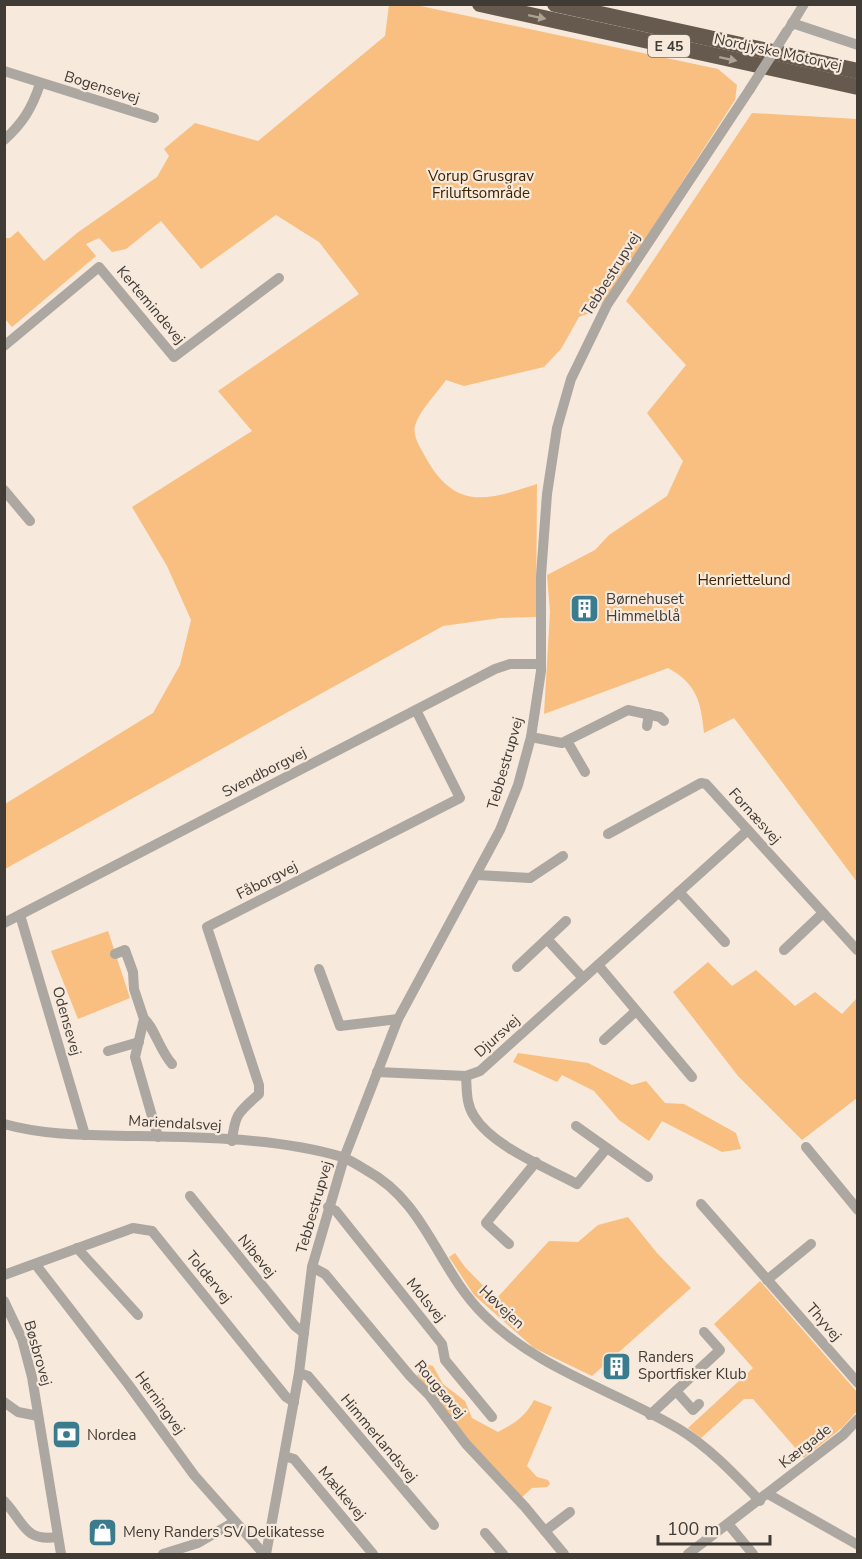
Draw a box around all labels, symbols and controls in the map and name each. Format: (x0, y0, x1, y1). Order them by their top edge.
one-way arrow (528, 13, 547, 23)
street label: Nordjyske Motorvej (712, 29, 844, 75)
road number: E 45 (648, 35, 690, 57)
one-way arrow (719, 55, 738, 64)
street label: Bogensevej (62, 66, 142, 108)
park label: Vorup Grusgrav Friluftsområde (427, 166, 534, 203)
street label: Tebbestrupvej (577, 228, 645, 320)
street label: Kertemindevej (112, 262, 190, 348)
park label: Henriettelund (697, 570, 791, 590)
place label: Børnehuset Himmelblå (606, 589, 684, 626)
building icon: Børnehuset Himmelblå (569, 592, 601, 624)
street label: Tebbestrupvej (482, 714, 528, 812)
street label: Svendborgvej (218, 742, 310, 802)
street label: Fornæsvej (724, 784, 786, 848)
street label: Fåborgvej (233, 856, 301, 904)
street label: Odensevej (48, 984, 86, 1058)
street label: Djursvej (470, 1010, 524, 1062)
street label: Mariendalsvej (128, 1111, 222, 1135)
street label: Tebbestrupvej (291, 1158, 337, 1256)
street label: Nibevej (233, 1230, 281, 1282)
street label: Toldervej (182, 1247, 236, 1307)
street label: Molsvej (402, 1274, 450, 1326)
street label: Høvejen (475, 1281, 529, 1333)
street label: Thyvej (802, 1299, 846, 1345)
street label: Bøsbrovej (19, 1318, 57, 1388)
place label: Randers Sportfisker Klub (638, 1347, 747, 1384)
building icon: Randers Sportfisker Klub (601, 1350, 633, 1382)
street label: Rougsøvej (410, 1356, 470, 1422)
street label: Herningvej (130, 1368, 190, 1438)
street label: Himmerlandsvej (336, 1390, 422, 1486)
bank icon: Nordea (50, 1419, 82, 1451)
street label: Kærgade (775, 1419, 835, 1473)
place label: Nordea (87, 1425, 136, 1445)
street label: Mælkevej (314, 1462, 370, 1524)
scale bar (658, 1508, 770, 1546)
shop icon: Meny Randers SV Delikatesse (86, 1516, 118, 1548)
text: 100 m (667, 1517, 719, 1541)
place label: Meny Randers SV Delikatesse (123, 1522, 325, 1542)

